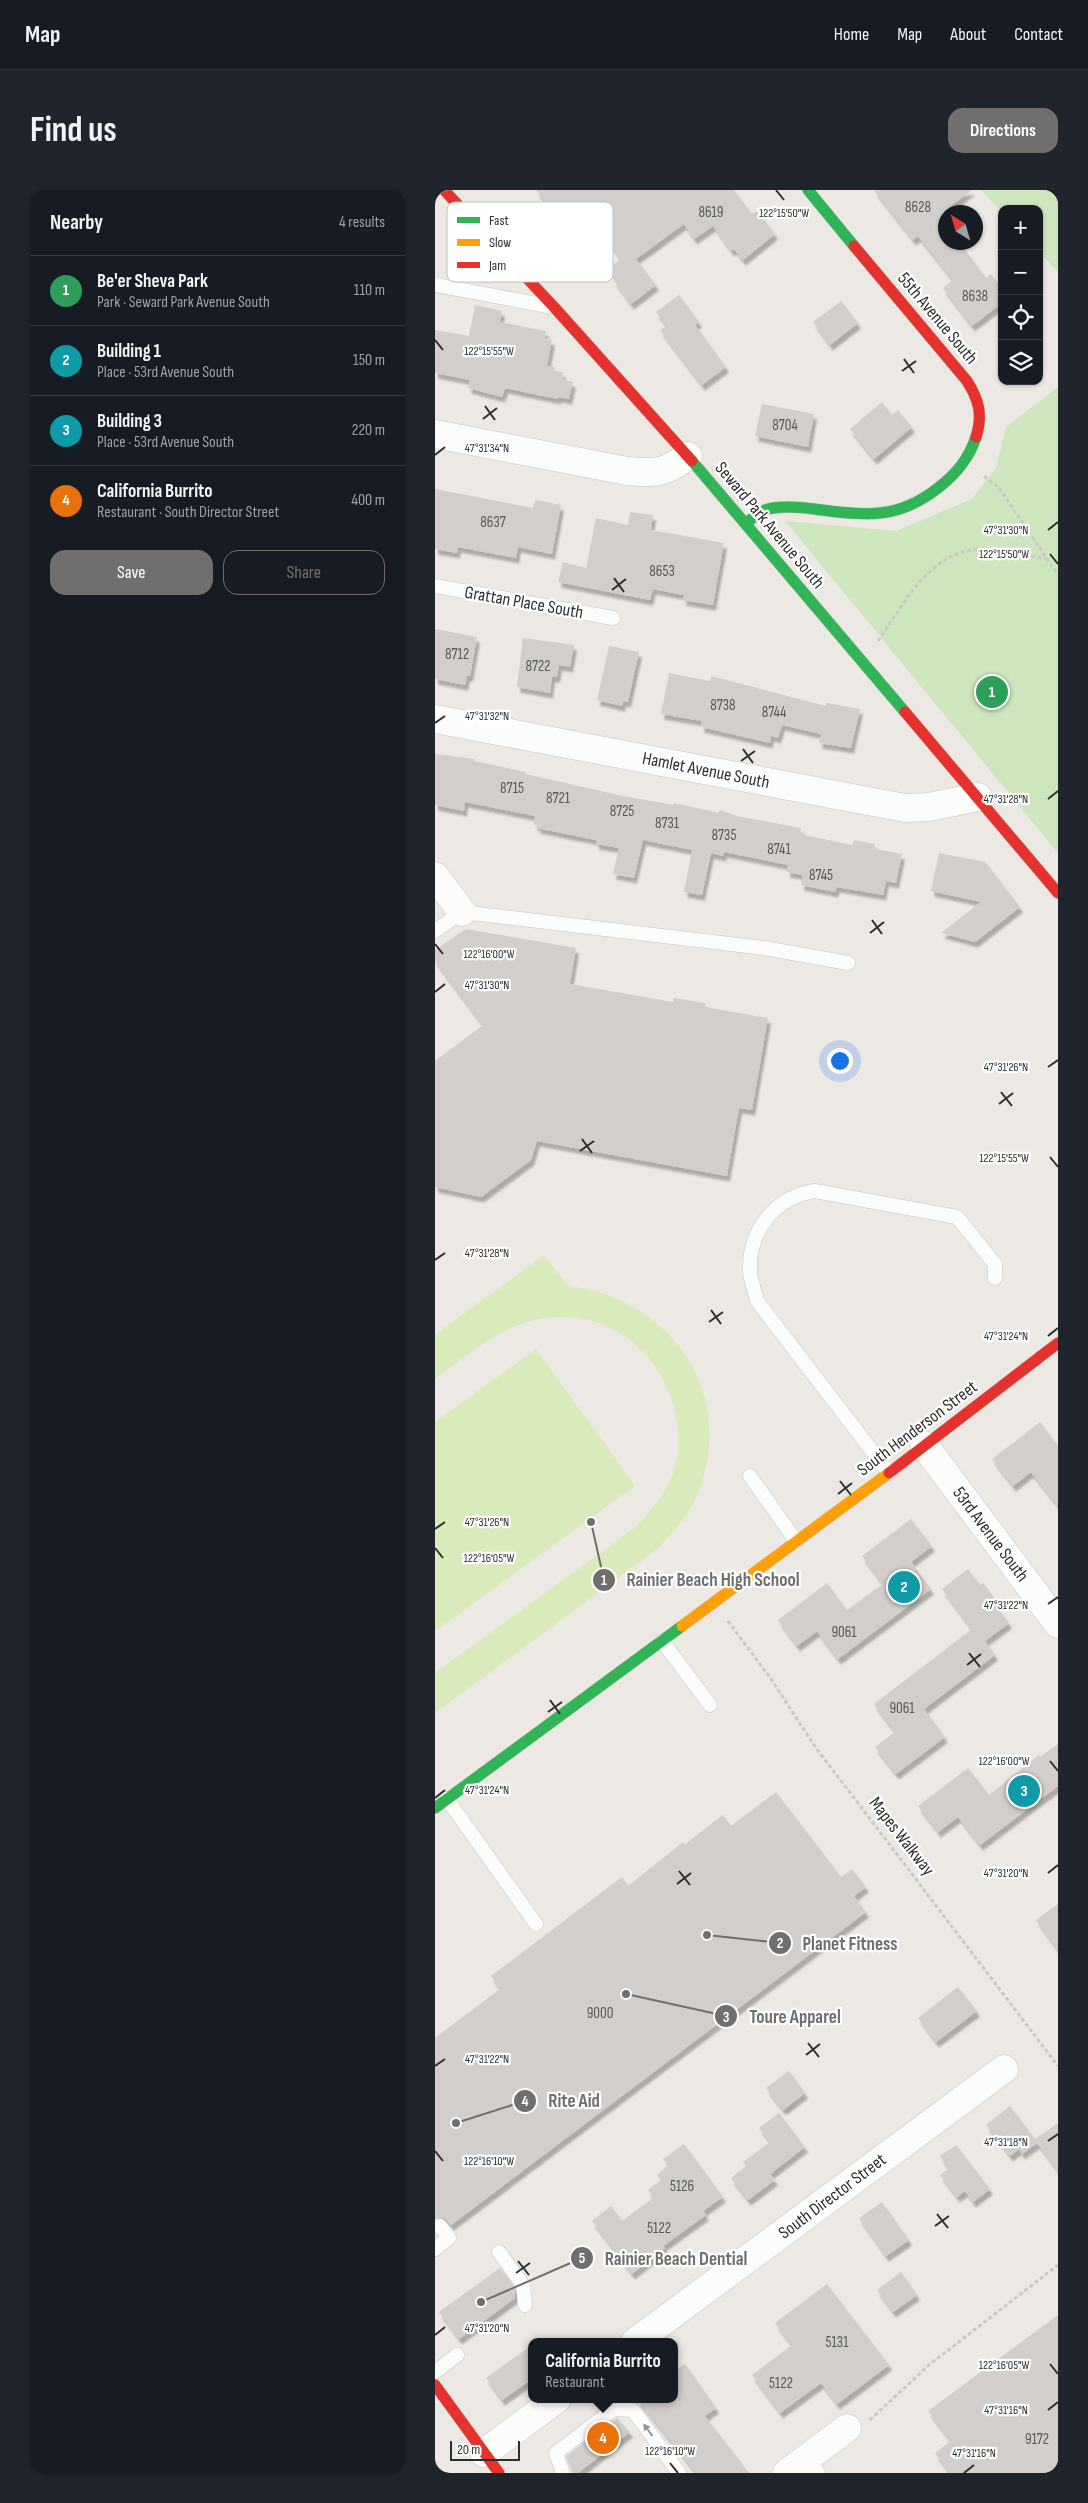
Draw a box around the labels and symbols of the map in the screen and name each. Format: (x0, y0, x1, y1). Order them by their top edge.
house number: 8628 (905, 198, 931, 217)
legend (447, 202, 613, 282)
house number: 8619 (698, 203, 724, 222)
north arrow (938, 205, 983, 250)
text: 122°15'50"W (759, 206, 809, 221)
text: Fast (489, 212, 509, 229)
text: Slow (489, 234, 511, 251)
text: Jam (488, 257, 506, 274)
street label: 55th Avenue South (893, 268, 982, 368)
house number: 8638 (962, 287, 988, 306)
text: 122°15'55"W (464, 344, 514, 359)
house number: 8704 (772, 416, 798, 435)
text: 47°31'34"N (465, 441, 509, 456)
street label: Seward Park Avenue South (711, 458, 829, 593)
house number: 8637 (480, 513, 506, 532)
text: 47°31'30"N (984, 523, 1028, 538)
text: 122°15'50"W (979, 547, 1029, 562)
house number: 8653 (649, 562, 675, 581)
street label: Grattan Place South (463, 582, 585, 623)
house number: 8712 (445, 645, 469, 664)
house number: 8722 (526, 657, 550, 676)
pin: 1 (976, 673, 1008, 711)
house number: 8738 (710, 696, 736, 715)
house number: 8744 (762, 703, 786, 722)
text: 47°31'32"N (465, 709, 509, 724)
street label: Hamlet Avenue South (640, 748, 771, 793)
house number: 8715 (500, 779, 524, 798)
house number: 8721 (546, 789, 571, 808)
text: 47°31'28"N (984, 792, 1028, 807)
house number: 8725 (610, 802, 634, 821)
house number: 8731 (655, 814, 680, 833)
house number: 8735 (712, 826, 736, 845)
house number: 8741 (767, 840, 791, 859)
house number: 8745 (809, 866, 833, 885)
text: 122°16'00"W (463, 947, 515, 962)
text: 47°31'30"N (465, 978, 509, 993)
your location (827, 1048, 853, 1074)
text: 47°31'26"N (984, 1060, 1028, 1075)
text: 122°15'55"W (979, 1151, 1029, 1166)
text: 47°31'28"N (465, 1246, 509, 1261)
text: 47°31'24"N (984, 1329, 1028, 1344)
street label: South Henderson Street (853, 1376, 982, 1480)
street label: 53rd Avenue South (948, 1483, 1033, 1586)
text: 47°31'26"N (465, 1515, 509, 1530)
text: 122°16'05"W (464, 1551, 514, 1566)
callout: Rainier Beach High School (591, 1563, 810, 1597)
pin: 2 (888, 1568, 920, 1606)
text: Rainier Beach High School (626, 1569, 800, 1592)
text: 1 (601, 1571, 607, 1590)
text: 47°31'22"N (984, 1598, 1028, 1613)
house number: 9061 (831, 1623, 857, 1642)
house number: 9061 (889, 1699, 915, 1718)
text: 122°16'00"W (978, 1754, 1030, 1769)
pin: 3 (1008, 1772, 1040, 1810)
text: 47°31'24"N (465, 1783, 509, 1798)
street label: Mapes Walkway (864, 1793, 939, 1880)
text: 47°31'20"N (984, 1866, 1028, 1881)
callout: Planet Fitness (767, 1926, 907, 1960)
text: Planet Fitness (802, 1933, 898, 1956)
text: 2 (777, 1934, 783, 1953)
callout: Toure Apparel (714, 1999, 850, 2033)
house number: 9000 (587, 2004, 613, 2023)
text: Toure Apparel (749, 2006, 841, 2029)
text: 3 (723, 2008, 730, 2027)
text: 47°31'22"N (465, 2052, 509, 2067)
callout: Rite Aid (513, 2084, 609, 2118)
text: Rite Aid (548, 2090, 600, 2113)
text: 4 (522, 2092, 529, 2111)
text: 47°31'18"N (984, 2135, 1028, 2150)
street label: South Director Street (774, 2149, 891, 2244)
text: 122°16'10"W (464, 2154, 514, 2169)
house number: 5126 (670, 2177, 694, 2196)
house number: 5122 (647, 2219, 671, 2238)
callout: Rainier Beach Dential (569, 2241, 757, 2275)
text: Rainier Beach Dential (605, 2248, 747, 2271)
text: 5 (579, 2249, 586, 2268)
text: 47°31'20"N (465, 2321, 509, 2336)
house number: 5131 (826, 2333, 849, 2352)
text: 122°16'05"W (979, 2358, 1029, 2373)
house number: 5122 (769, 2374, 793, 2393)
text: 47°31'16"N (984, 2403, 1028, 2418)
pin: 4 (587, 2419, 619, 2457)
one-way arrow (642, 2424, 653, 2437)
house number: 9172 (1025, 2430, 1049, 2449)
scale bar (450, 2438, 520, 2461)
text: 122°16'10"W (645, 2444, 695, 2459)
text: 47°31'16"N (952, 2446, 996, 2461)

